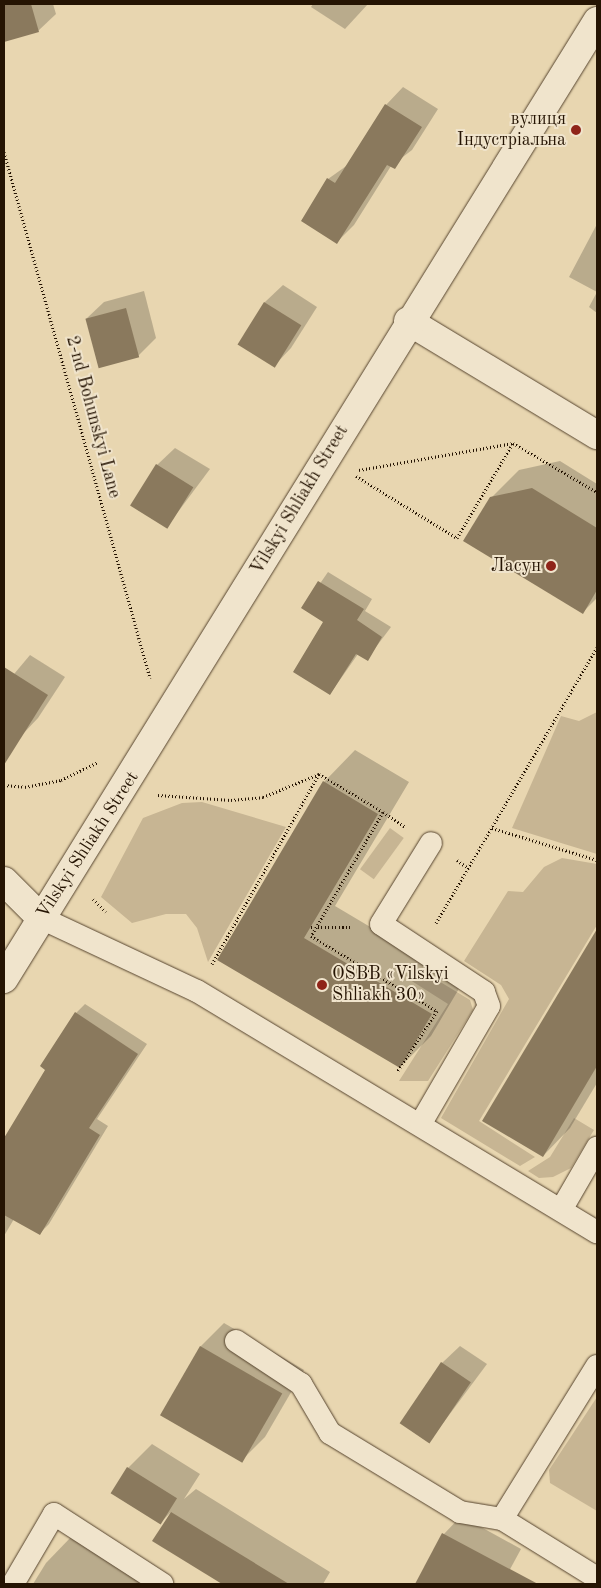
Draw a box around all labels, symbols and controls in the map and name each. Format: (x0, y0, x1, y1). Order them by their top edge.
place label: вулиця Індустріальна (457, 109, 566, 152)
marker: вулиця Індустріальна (570, 124, 582, 136)
street label: 2-nd Bohunskyi Lane (61, 333, 125, 501)
street label: Vilskyi Shliakh Street (247, 421, 353, 579)
place label: Ласун (491, 555, 541, 577)
marker: Ласун (545, 560, 557, 572)
street label: Vilskyi Shliakh Street (32, 767, 144, 923)
place label: OSBB «Vilskyi Shliakh 30» (332, 964, 449, 1006)
marker: OSBB «Vilskyi Shliakh 30» (316, 979, 328, 991)

